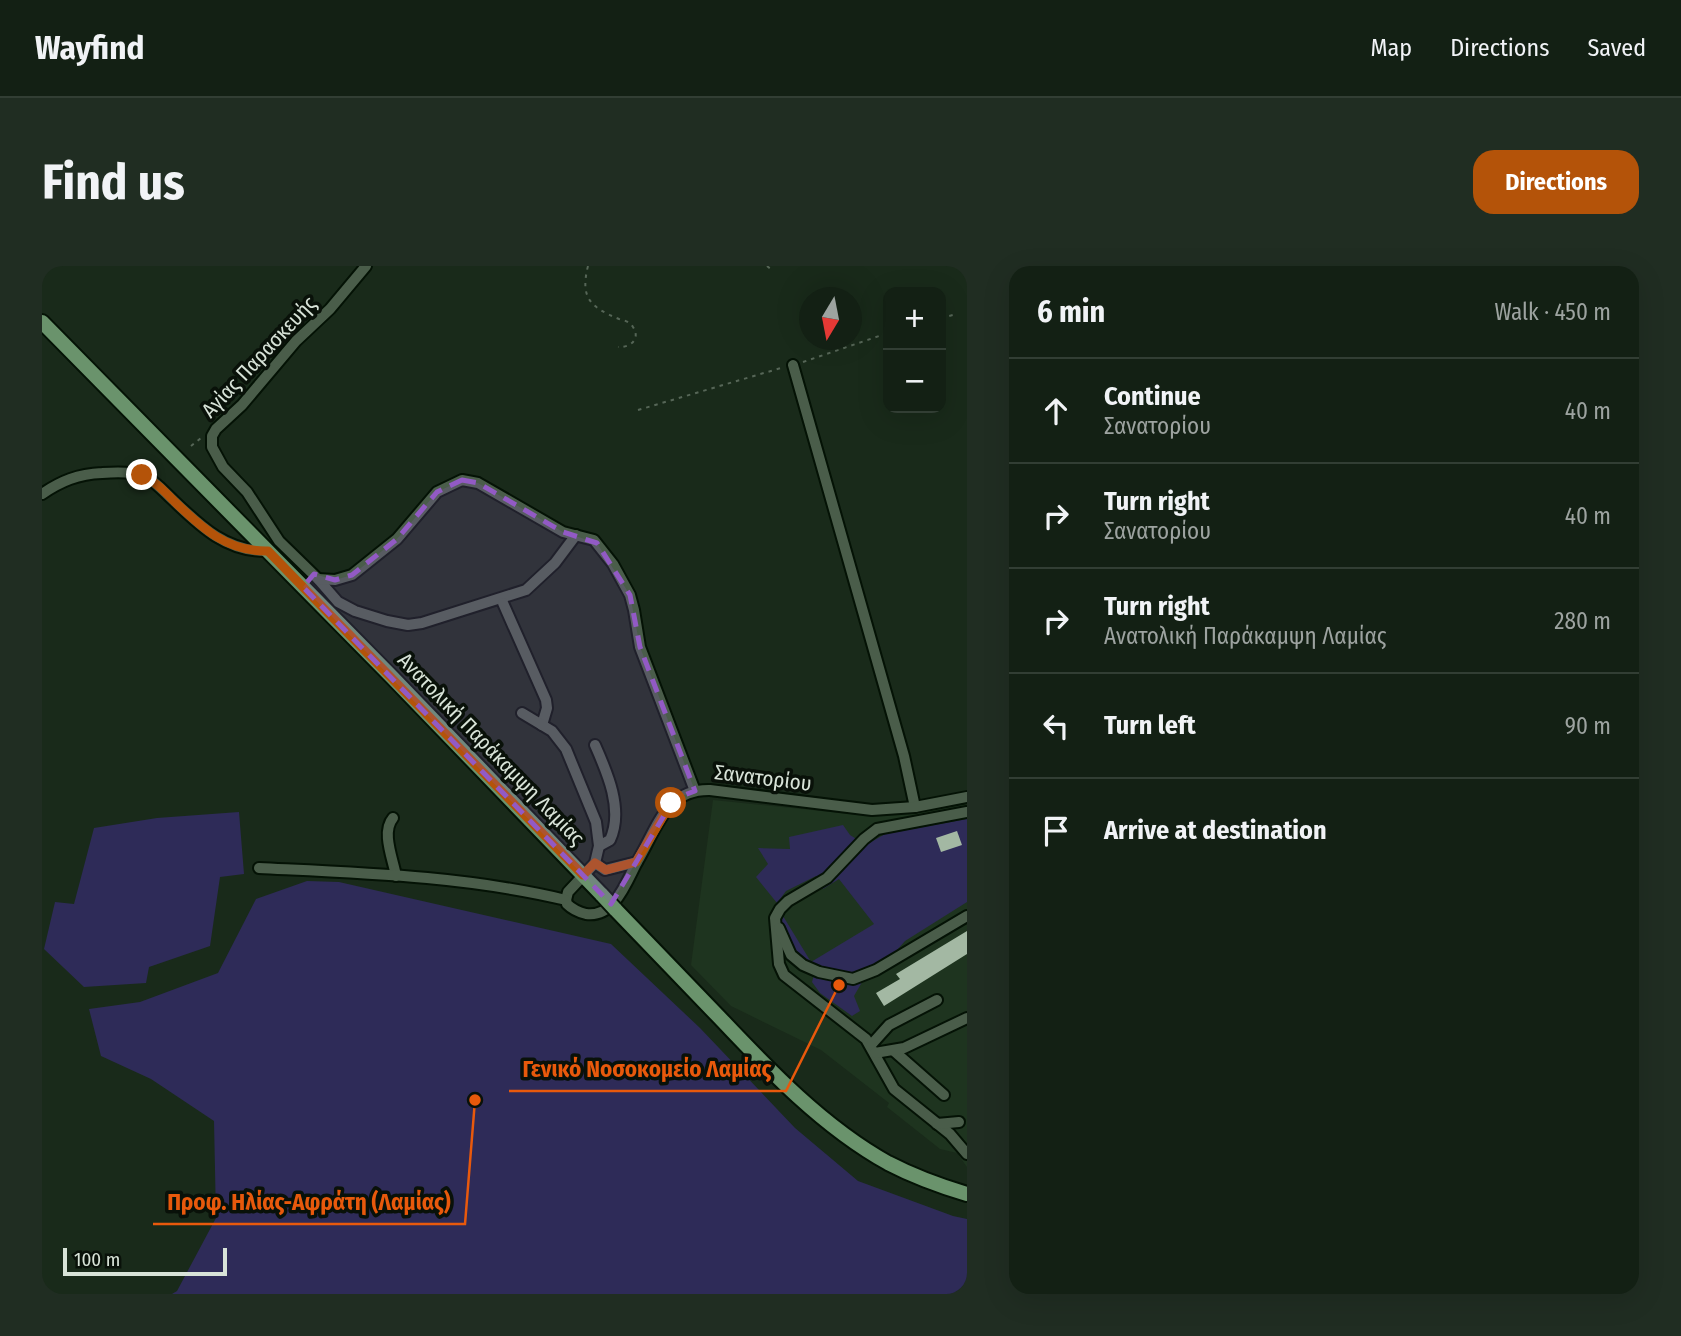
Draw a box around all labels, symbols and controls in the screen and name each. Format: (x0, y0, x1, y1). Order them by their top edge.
text: Wayfind (35, 28, 144, 68)
text: Map (1371, 34, 1412, 62)
text: Directions (1450, 34, 1549, 62)
text: Saved (1587, 34, 1646, 62)
button: Directions (1473, 150, 1639, 214)
text: Find us (42, 153, 185, 212)
north arrow (799, 287, 862, 350)
map controls (883, 287, 946, 413)
button: + (883, 287, 946, 350)
street label: Αγίας Παρασκευής (196, 291, 322, 423)
text: 6 min (1037, 294, 1105, 330)
text: Walk · 450 m (1494, 298, 1611, 326)
button: − (883, 350, 946, 413)
text: Continue (1104, 381, 1201, 412)
icon: ahead (1037, 392, 1075, 430)
text: 40 m (1565, 397, 1611, 425)
text: Σανατορίου (1104, 412, 1211, 440)
route end (126, 459, 157, 490)
text: Turn right (1104, 486, 1210, 517)
icon: right (1037, 497, 1075, 535)
text: 40 m (1565, 502, 1611, 530)
text: Σανατορίου (1104, 517, 1211, 545)
text: Turn right (1104, 591, 1210, 622)
icon: right (1037, 602, 1075, 640)
text: 280 m (1554, 607, 1611, 635)
text: Ανατολική Παράκαμψη Λαμίας (1104, 622, 1386, 650)
street label: Ανατολική Παράκαμψη Λαμίας (392, 647, 590, 851)
icon: left (1037, 707, 1075, 745)
text: Turn left (1104, 710, 1196, 741)
text: 90 m (1565, 712, 1611, 740)
street label: Σανατορίου (713, 759, 813, 797)
route start (655, 787, 686, 818)
icon: arrive (1037, 812, 1075, 850)
text: Arrive at destination (1104, 815, 1327, 846)
callout: Γενικό Νοσοκομείο Λαμίας (509, 1047, 786, 1091)
text: Γενικό Νοσοκομείο Λαμίας (522, 1055, 772, 1083)
callout: Προφ. Ηλίας-Αφράτη (Λαμίας) (153, 1180, 465, 1224)
text: Προφ. Ηλίας-Αφράτη (Λαμίας) (167, 1188, 451, 1216)
scale bar (63, 1245, 228, 1277)
text: 100 m (74, 1248, 120, 1271)

